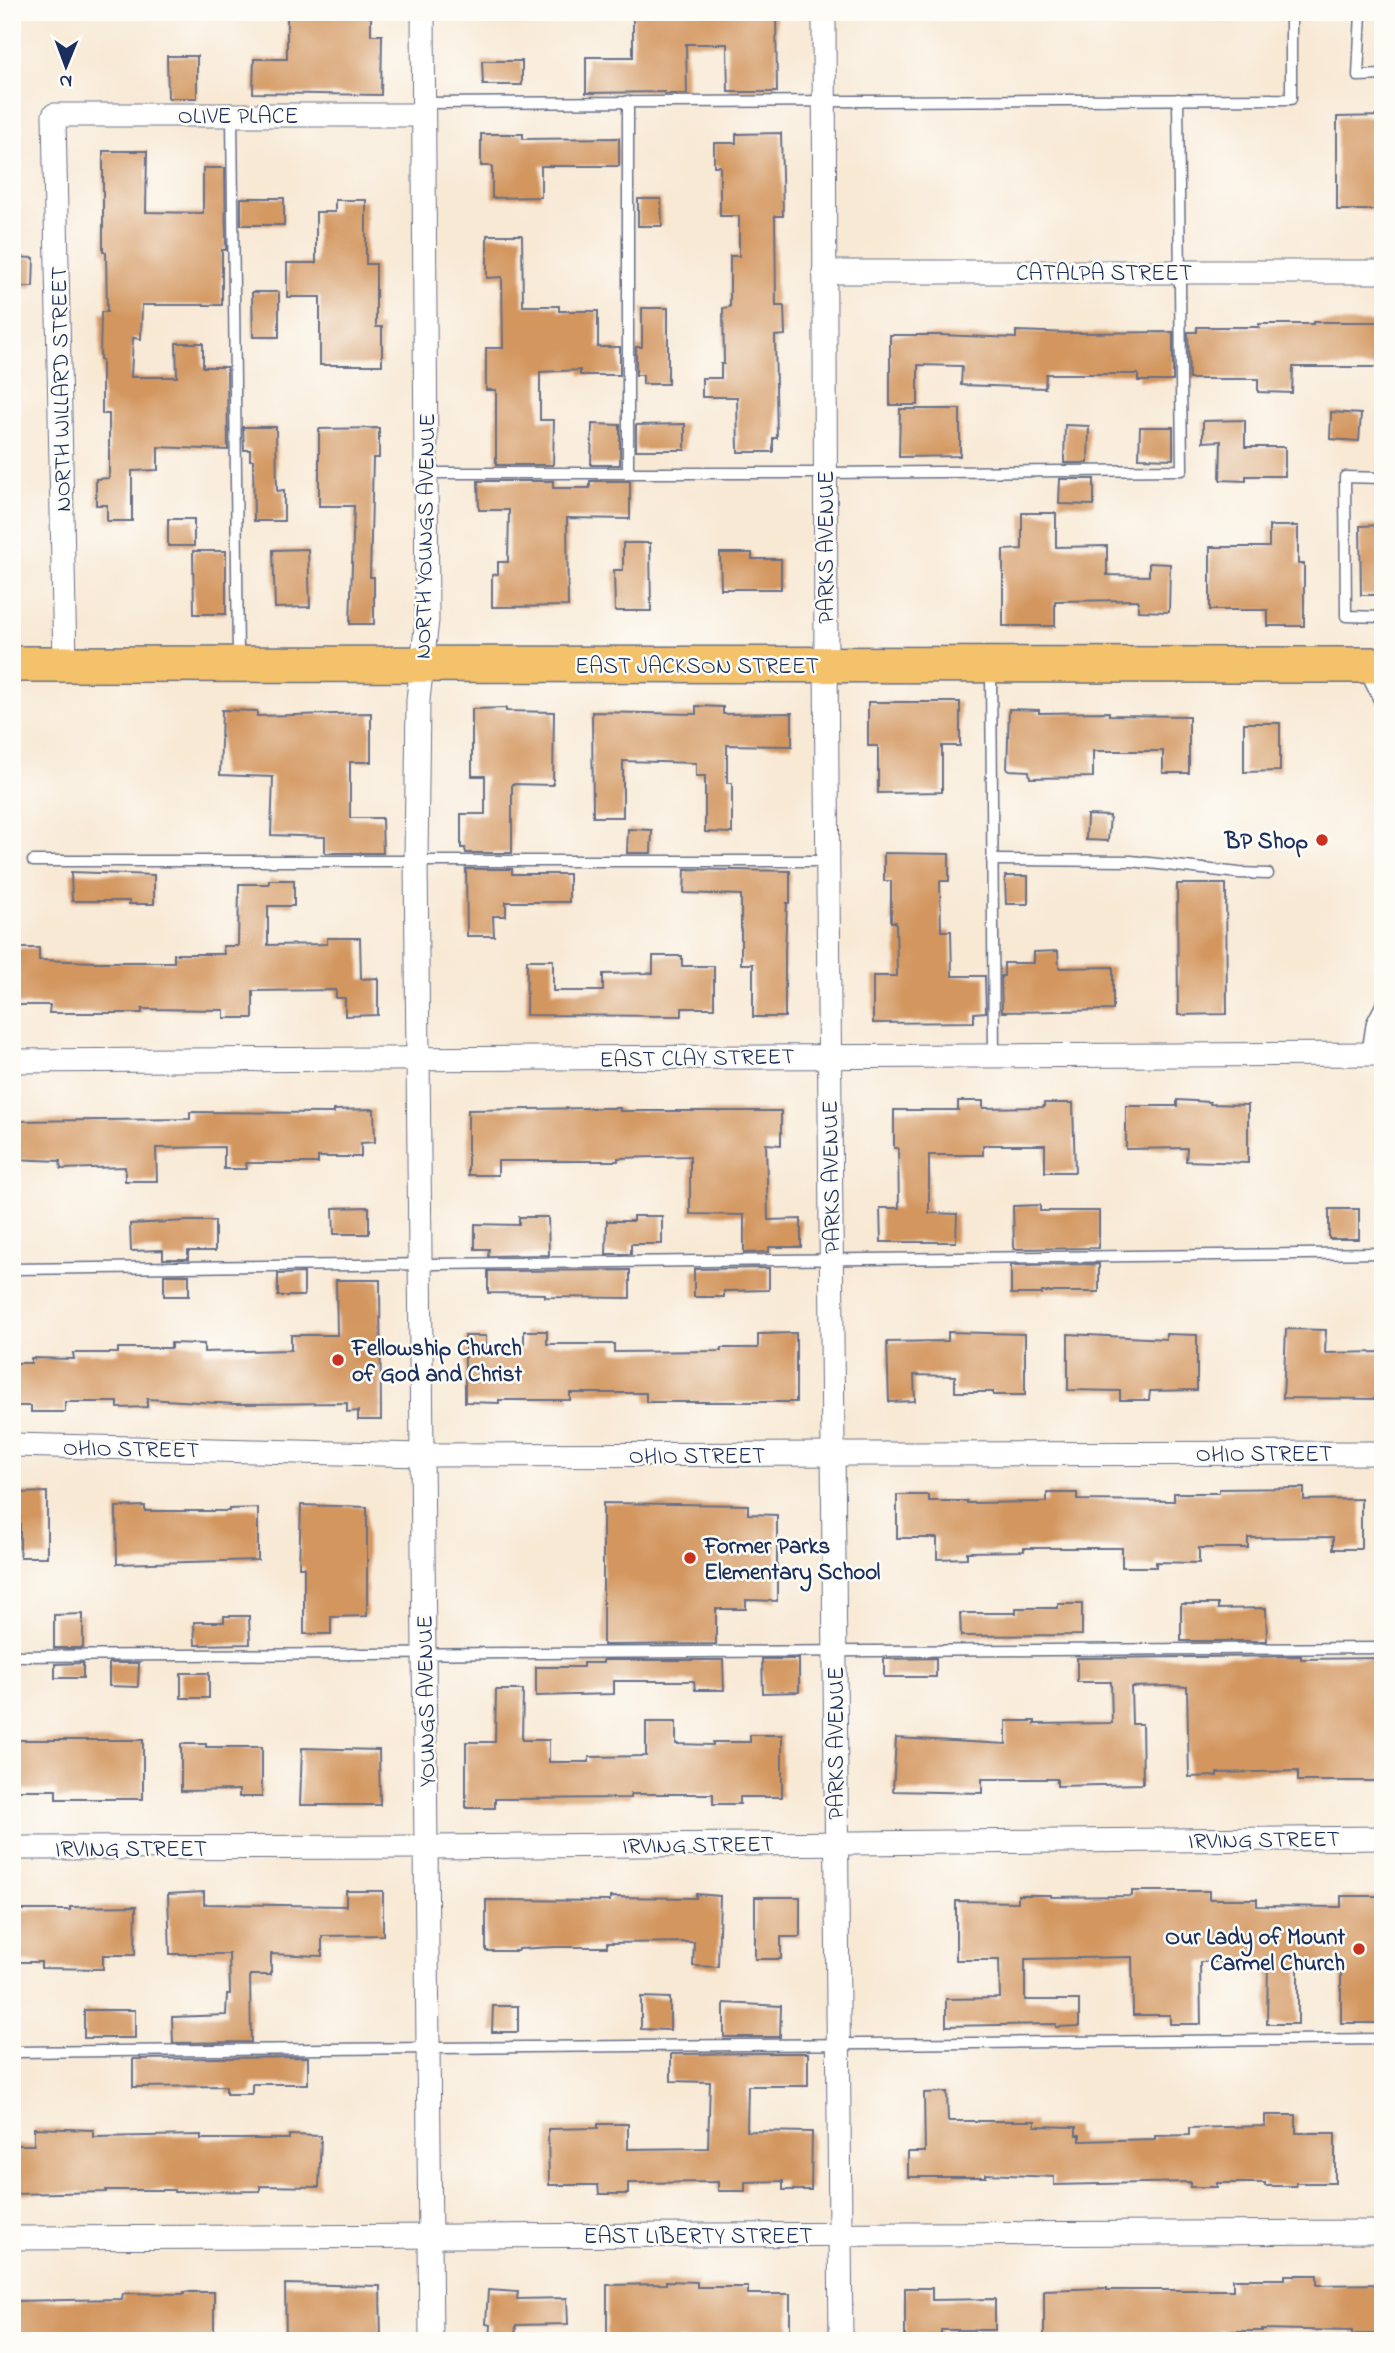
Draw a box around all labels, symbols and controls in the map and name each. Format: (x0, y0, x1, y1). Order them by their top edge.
north arrow (32, 32, 102, 102)
text: N (59, 67, 72, 94)
street label: OLIVE PLACE (178, 101, 298, 134)
street label: CATALPA STREET (1016, 258, 1192, 291)
street label: NORTH WILLARD STREET (44, 266, 81, 512)
street label: NORTH YOUNGS AVENUE (408, 413, 445, 659)
street label: PARKS AVENUE (811, 470, 844, 624)
street label: EAST JACKSON STREET (575, 651, 819, 684)
place label: BP Shop (1224, 826, 1308, 859)
marker: BP Shop (1314, 832, 1330, 848)
street label: EAST CLAY STREET (599, 1041, 795, 1078)
street label: PARKS AVENUE (815, 1100, 850, 1254)
place label: Fellowship Church of God and Christ (351, 1333, 522, 1392)
marker: Fellowship Church of God and Christ (330, 1352, 346, 1368)
street label: OHIO STREET (62, 1433, 199, 1468)
street label: OHIO STREET (1196, 1439, 1332, 1472)
street label: OHIO STREET (629, 1441, 765, 1474)
place label: Former Parks Elementary School (703, 1531, 881, 1592)
marker: Former Parks Elementary School (682, 1550, 698, 1566)
street label: YOUNGS AVENUE (410, 1615, 445, 1787)
street label: PARKS AVENUE (821, 1666, 854, 1820)
street label: IRVING STREET (1188, 1824, 1340, 1859)
street label: IRVING STREET (622, 1829, 774, 1864)
street label: IRVING STREET (55, 1834, 207, 1867)
place label: Our Lady of Mount Carmel Church (1165, 1922, 1345, 1981)
marker: Our Lady of Mount Carmel Church (1351, 1941, 1367, 1957)
street label: EAST LIBERTY STREET (583, 2221, 813, 2254)

